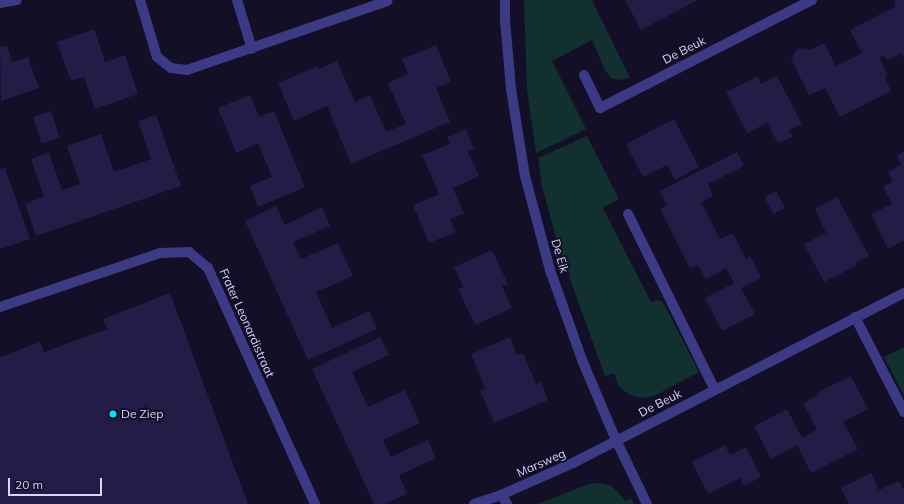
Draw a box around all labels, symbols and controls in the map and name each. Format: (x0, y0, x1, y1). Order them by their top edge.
street label: De Beuk (660, 33, 708, 67)
street label: De Eik (548, 237, 572, 275)
street label: Frater Leonardistraat (216, 266, 278, 380)
street label: De Beuk (636, 386, 684, 420)
place label: De Ziep (121, 407, 163, 421)
marker: De Ziep (108, 409, 118, 419)
street label: Marsweg (514, 446, 568, 480)
scale bar (10, 470, 104, 496)
text: 20 m (15, 477, 43, 492)

